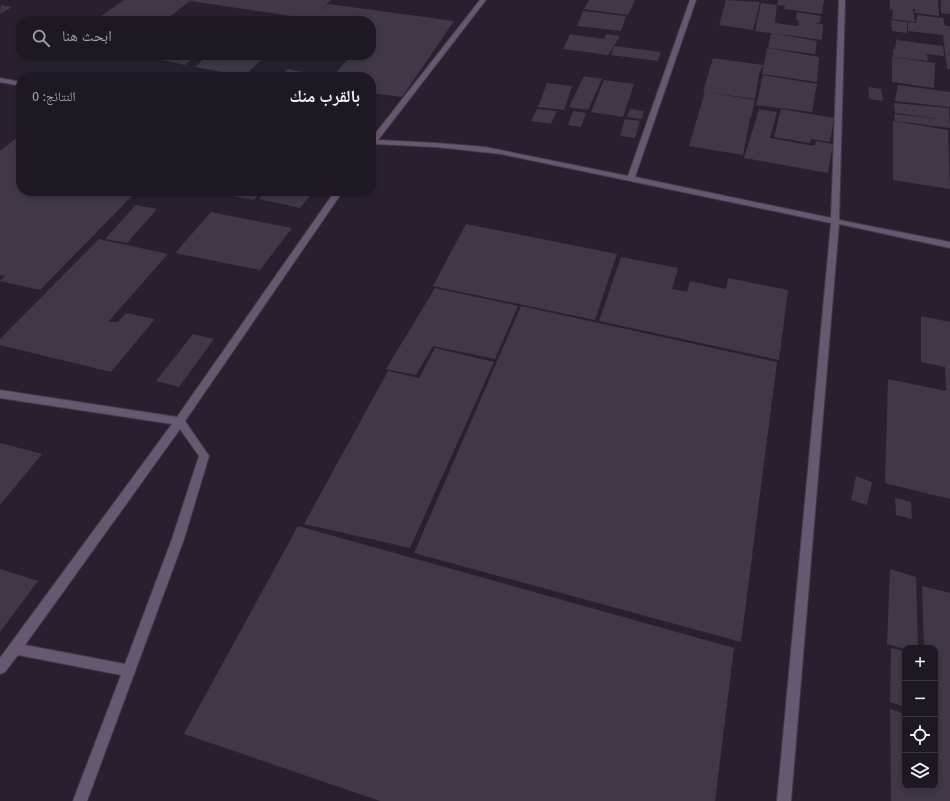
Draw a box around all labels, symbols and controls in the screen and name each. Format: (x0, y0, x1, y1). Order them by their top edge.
search box (16, 16, 376, 60)
icon: search (30, 27, 52, 49)
text: ابحث هنا (62, 27, 112, 45)
text: بالقرب منك (290, 86, 360, 107)
text: النتائج: 0 (32, 89, 76, 104)
map controls (902, 645, 938, 789)
button: + (902, 645, 938, 681)
button: − (902, 681, 938, 717)
button: locate (902, 717, 938, 753)
button: layers (902, 753, 938, 789)

